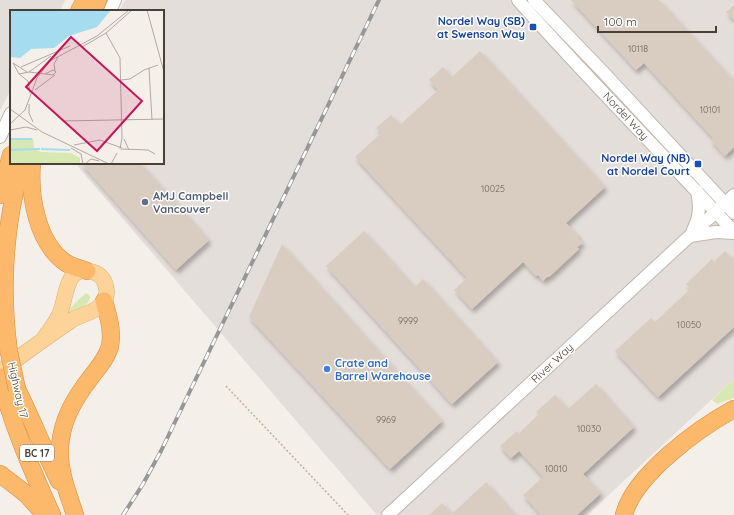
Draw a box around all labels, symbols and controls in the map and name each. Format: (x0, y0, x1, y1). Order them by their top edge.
scale bar (598, 8, 716, 34)
inset map (10, 10, 164, 164)
place label: Nordel Way (SB) at Swenson Way (437, 14, 525, 41)
text: 100 m (604, 14, 637, 29)
marker: Nordel Way (SB) at Swenson Way (528, 22, 538, 32)
house number: 10118 (628, 43, 648, 54)
street label: Nordel Way (600, 89, 652, 143)
house number: 10101 (700, 104, 720, 115)
place label: Nordel Way (NB) at Nordel Court (601, 151, 690, 178)
marker: Nordel Way (NB) at Nordel Court (693, 159, 703, 169)
house number: 10025 (481, 183, 505, 194)
place label: AMJ Campbell Vancouver (153, 189, 228, 216)
marker: AMJ Campbell Vancouver (140, 197, 150, 207)
house number: 9999 (398, 315, 418, 326)
house number: 10050 (677, 319, 701, 330)
street label: River Way (528, 340, 576, 386)
place label: Crate and Barrel Warehouse (335, 356, 431, 383)
street label: Highway 17 (5, 360, 31, 420)
marker: Crate and Barrel Warehouse (322, 364, 332, 374)
house number: 9969 (376, 414, 396, 425)
house number: 10030 (577, 423, 601, 434)
road number: BC 17 (20, 445, 54, 461)
house number: 10010 (545, 463, 567, 474)

